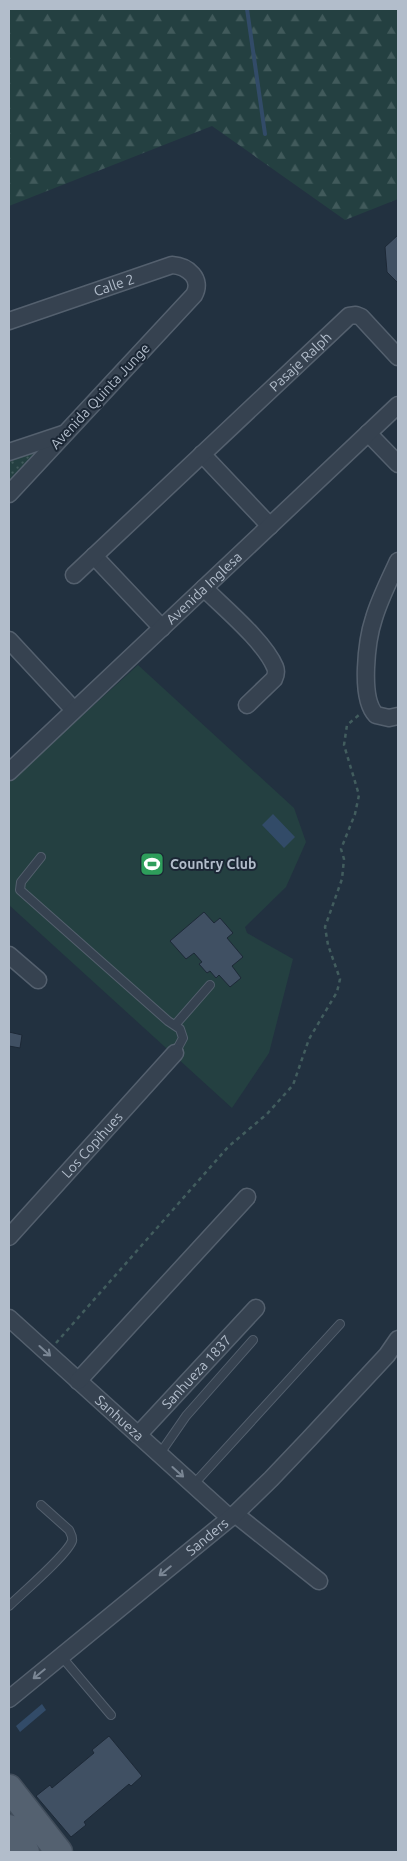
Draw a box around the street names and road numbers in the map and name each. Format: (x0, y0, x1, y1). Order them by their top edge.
street label: Calle 2 (92, 271, 136, 299)
street label: Pasaje Ralph (266, 329, 335, 395)
street label: Avenida Quinta Junge (47, 340, 153, 452)
street label: Avenida Inglesa (163, 549, 245, 627)
street label: Los Copihues (58, 1109, 126, 1181)
street label: Sanhueza 1837 (158, 1332, 235, 1412)
street label: Sanhueza (92, 1392, 147, 1444)
street label: Sanders (183, 1515, 231, 1559)

